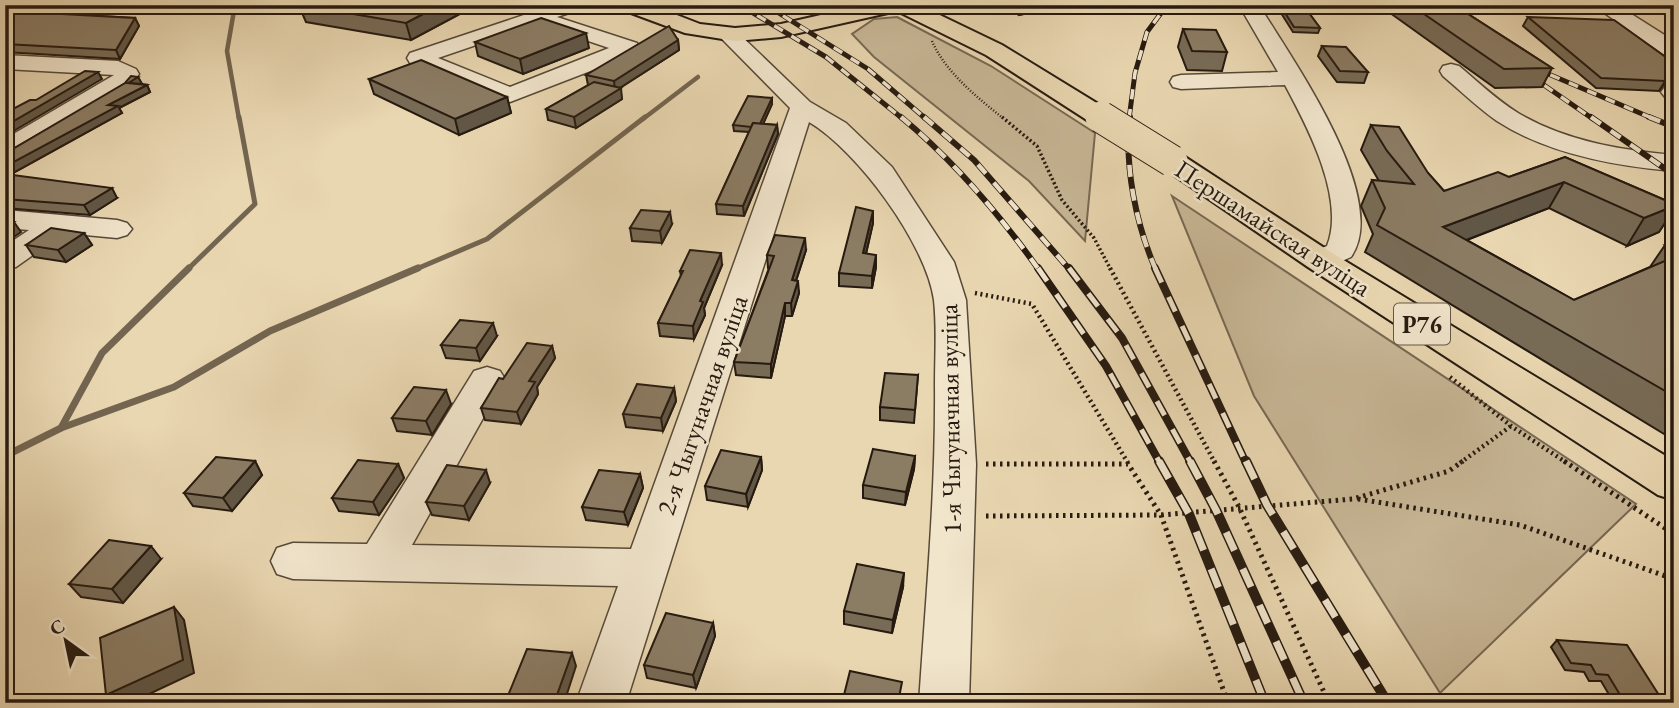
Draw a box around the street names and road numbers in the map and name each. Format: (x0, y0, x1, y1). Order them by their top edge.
street label: Першамайская вуліца (1168, 152, 1378, 304)
street label: 2-я Чыгуначная вуліца (648, 290, 756, 519)
street label: 1-я Чыгуначная вуліца (931, 303, 969, 534)
road number: Р76 (1394, 304, 1450, 344)

